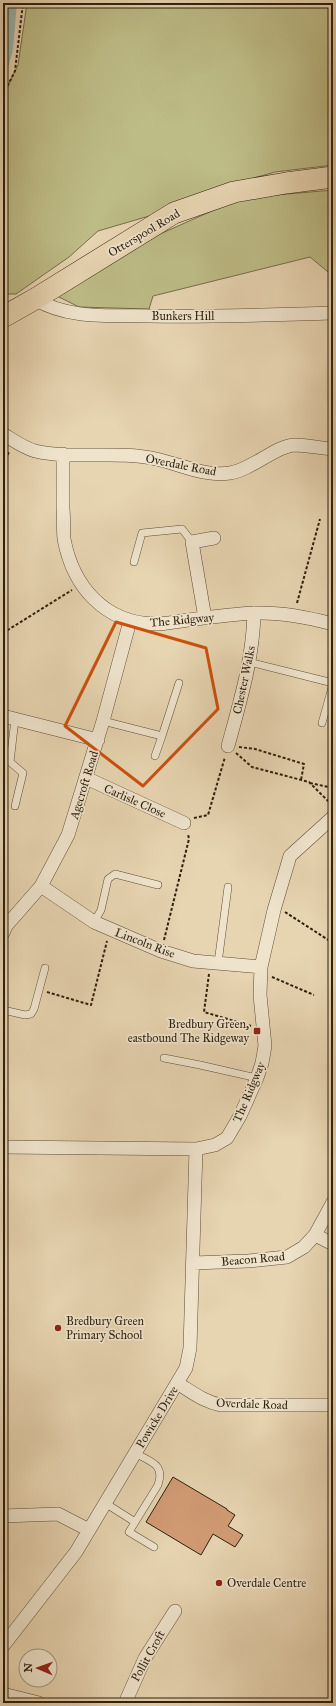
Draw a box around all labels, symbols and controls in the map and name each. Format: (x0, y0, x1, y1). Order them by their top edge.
street label: Otterspool Road (106, 206, 182, 260)
street label: Bunkers Hill (152, 309, 215, 323)
street label: Overdale Road (144, 451, 218, 479)
street label: The Ridgway (149, 610, 215, 631)
street label: Chester Walks (230, 645, 258, 715)
street label: Agecroft Road (67, 749, 102, 822)
street label: Carlisle Close (102, 781, 168, 821)
street label: Lincoln Rise (113, 925, 177, 961)
place label: Bredbury Green, eastbound The Ridgeway (128, 1017, 249, 1046)
marker: Bredbury Green, eastbound The Ridgeway (252, 1026, 262, 1036)
street label: The Ridgway (230, 1059, 269, 1125)
street label: Beacon Road (221, 1249, 285, 1269)
place label: Bredbury Green Primary School (66, 1314, 144, 1342)
marker: Bredbury Green Primary School (53, 1323, 63, 1333)
street label: Powicke Drive (133, 1384, 181, 1450)
street label: Overdale Road (216, 1396, 288, 1412)
place label: Overdale Centre (227, 1576, 306, 1590)
marker: Overdale Centre (214, 1578, 224, 1588)
street label: Pollit Croft (128, 1627, 168, 1684)
north arrow (18, 1648, 58, 1688)
text: N (22, 1662, 35, 1673)

